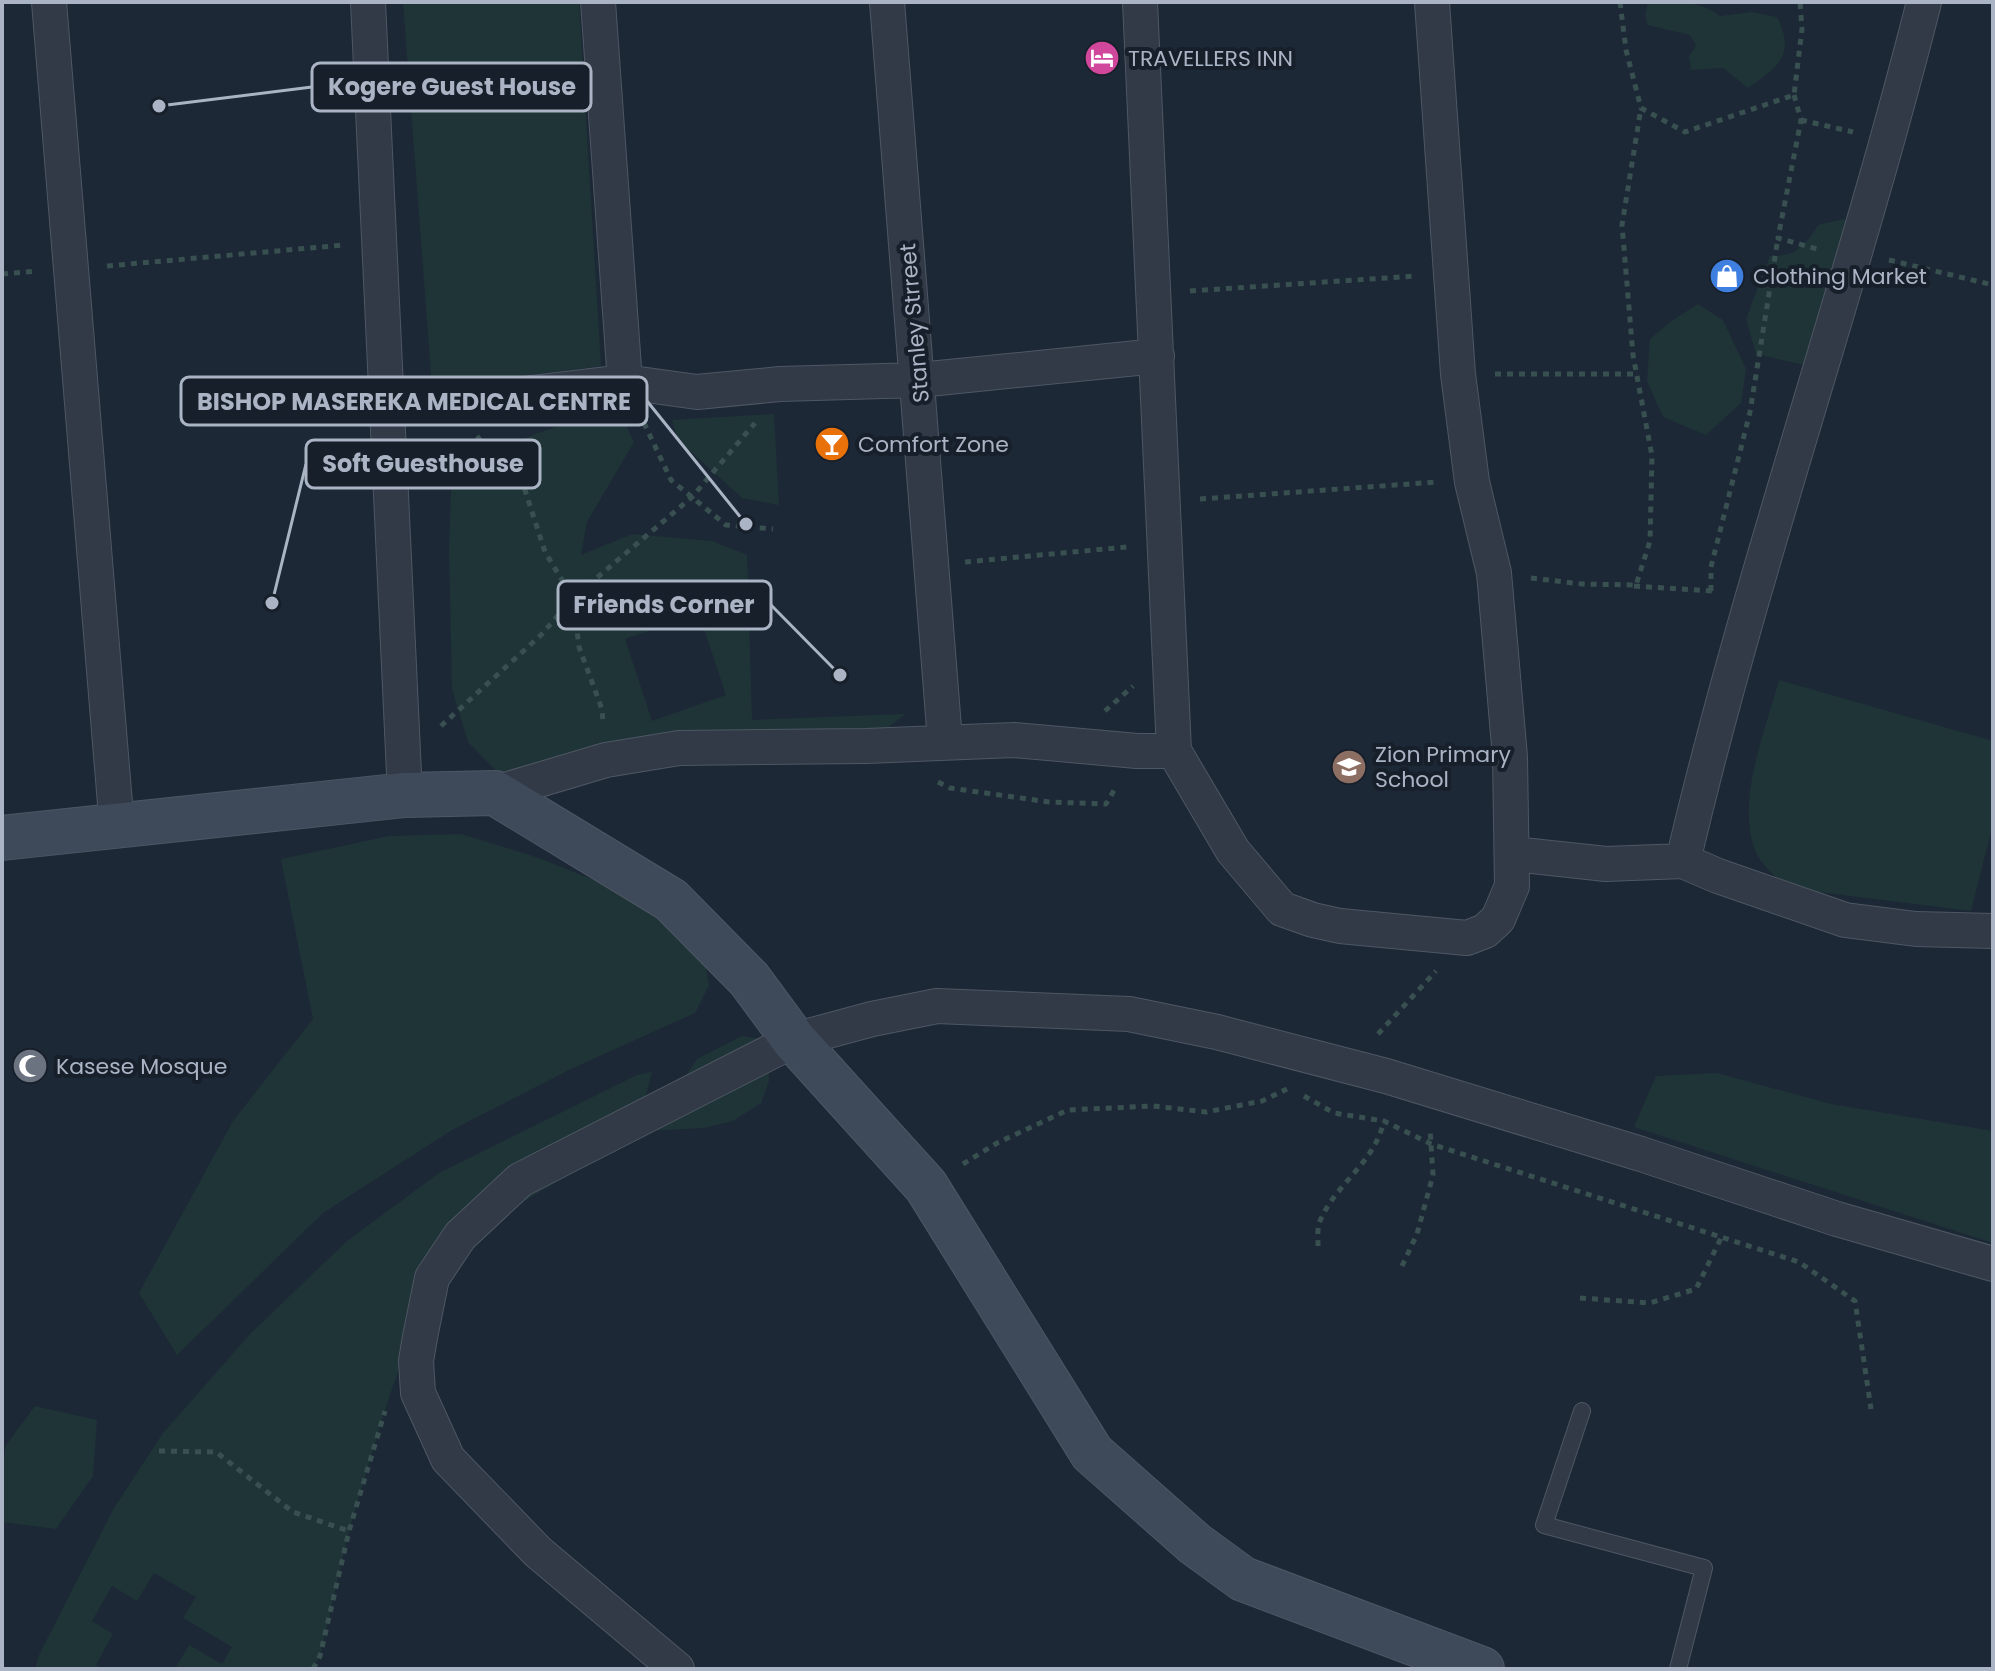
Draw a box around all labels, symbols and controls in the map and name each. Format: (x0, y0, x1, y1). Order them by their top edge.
hotel icon: TRAVELLERS INN (1083, 39, 1121, 77)
place label: TRAVELLERS INN (1128, 43, 1293, 74)
callout: Kogere Guest House (312, 63, 591, 111)
text: Kogere Guest House (328, 70, 576, 103)
street label: Stanley Strreet (892, 242, 937, 404)
shop icon: Clothing Market (1708, 257, 1746, 295)
place label: Clothing Market (1753, 261, 1927, 292)
callout: BISHOP MASEREKA MEDICAL CENTRE (181, 377, 647, 425)
text: BISHOP MASEREKA MEDICAL CENTRE (197, 385, 631, 418)
bar icon: Comfort Zone (813, 425, 851, 463)
place label: Comfort Zone (858, 429, 1009, 460)
callout: Soft Guesthouse (306, 440, 540, 488)
text: Soft Guesthouse (322, 447, 524, 480)
callout: Friends Corner (558, 581, 771, 629)
text: Friends Corner (573, 588, 755, 621)
place label: Zion Primary School (1375, 739, 1511, 795)
school or university icon: Zion Primary School (1330, 748, 1368, 786)
mosque icon: Kasese Mosque (11, 1047, 49, 1085)
place label: Kasese Mosque (56, 1051, 227, 1082)

